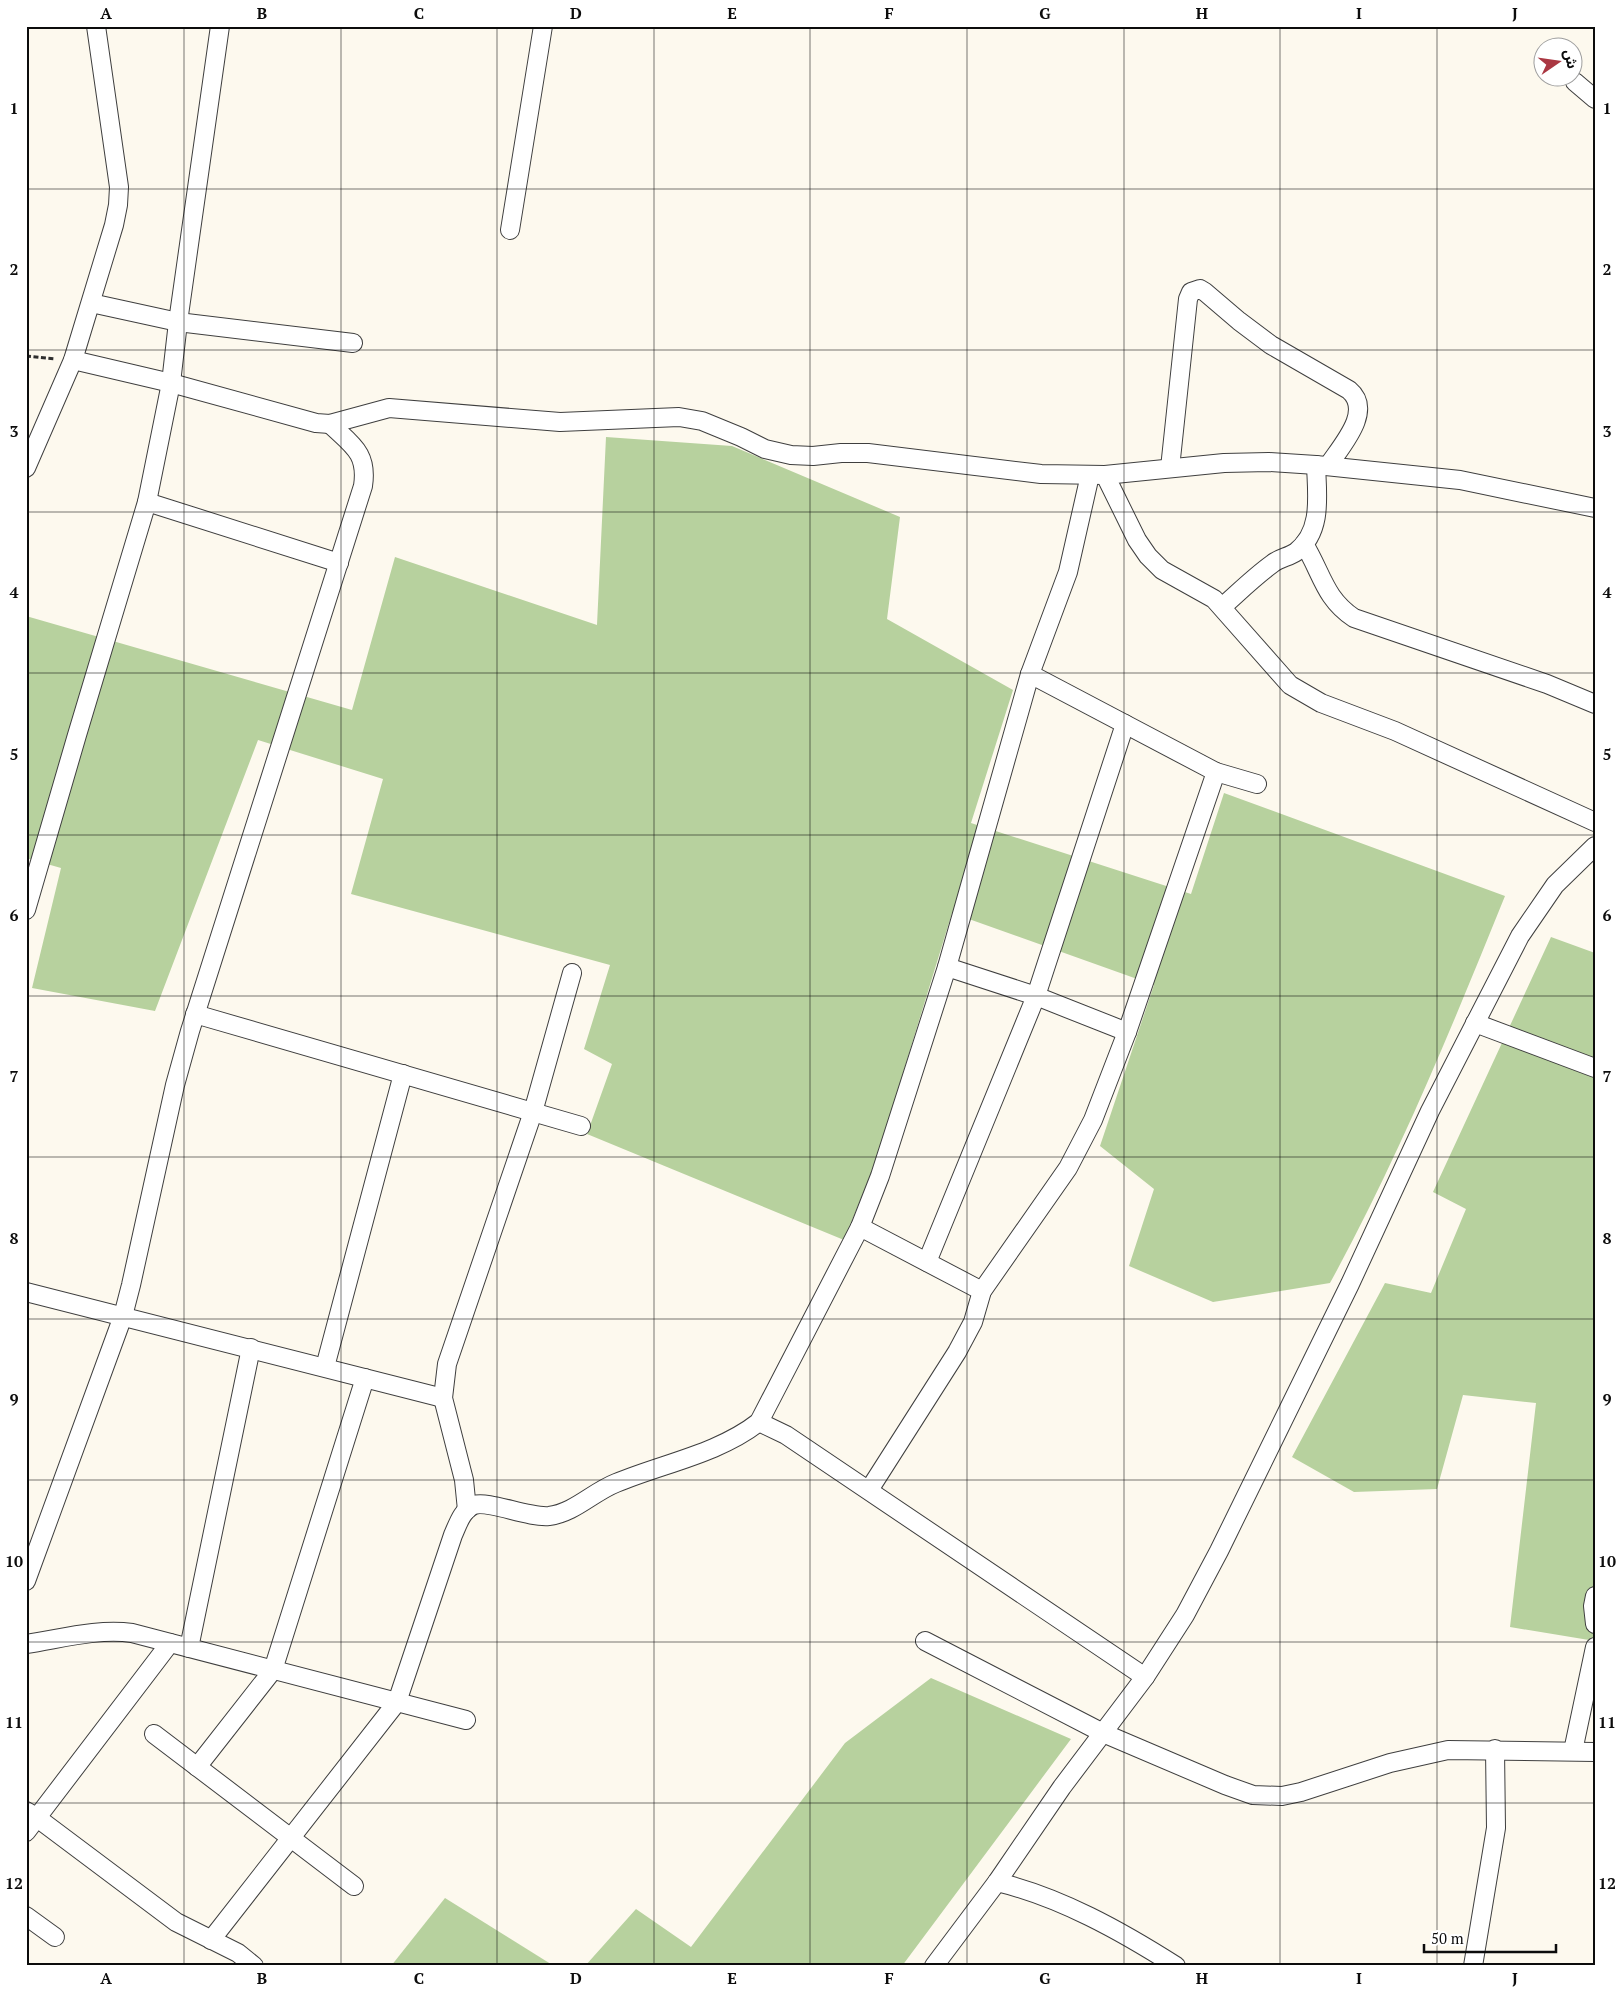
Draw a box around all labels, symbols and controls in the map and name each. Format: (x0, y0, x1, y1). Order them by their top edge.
text: A (100, 2, 112, 24)
text: B (257, 2, 267, 24)
text: C (414, 2, 424, 24)
text: D (570, 2, 582, 24)
text: E (727, 2, 737, 24)
text: F (884, 2, 894, 24)
text: G (1039, 2, 1051, 24)
text: H (1196, 2, 1208, 24)
text: I (1356, 2, 1362, 24)
text: J (1512, 2, 1518, 24)
north arrow (1534, 38, 1584, 88)
text: ش (1560, 47, 1583, 70)
text: 1 (9, 97, 19, 119)
text: 1 (1602, 97, 1612, 119)
text: 2 (9, 258, 19, 280)
text: 2 (1602, 258, 1612, 280)
text: 3 (9, 420, 19, 442)
text: 3 (1602, 420, 1612, 442)
text: 4 (9, 581, 19, 603)
text: 4 (1602, 581, 1612, 603)
text: 5 (9, 743, 19, 765)
text: 5 (1602, 743, 1612, 765)
text: 6 (9, 904, 19, 926)
text: 6 (1602, 904, 1612, 926)
text: 7 (9, 1065, 19, 1087)
text: 7 (1602, 1065, 1612, 1087)
text: 8 (9, 1227, 19, 1249)
text: 8 (1602, 1227, 1612, 1249)
text: 9 (9, 1388, 19, 1410)
text: 9 (1602, 1388, 1612, 1410)
text: 10 (5, 1550, 23, 1572)
text: 10 (1598, 1550, 1616, 1572)
text: 11 (5, 1711, 23, 1733)
text: 11 (1598, 1711, 1616, 1733)
text: 12 (5, 1872, 23, 1894)
text: 12 (1598, 1872, 1616, 1894)
scale bar (1424, 1922, 1556, 1954)
text: 50 m (1431, 1928, 1464, 1948)
text: A (100, 1967, 112, 1989)
text: B (257, 1967, 267, 1989)
text: C (414, 1967, 424, 1989)
text: D (570, 1967, 582, 1989)
text: E (727, 1967, 737, 1989)
text: F (884, 1967, 894, 1989)
text: G (1039, 1967, 1051, 1989)
text: H (1196, 1967, 1208, 1989)
text: I (1356, 1967, 1362, 1989)
text: J (1512, 1967, 1518, 1989)

